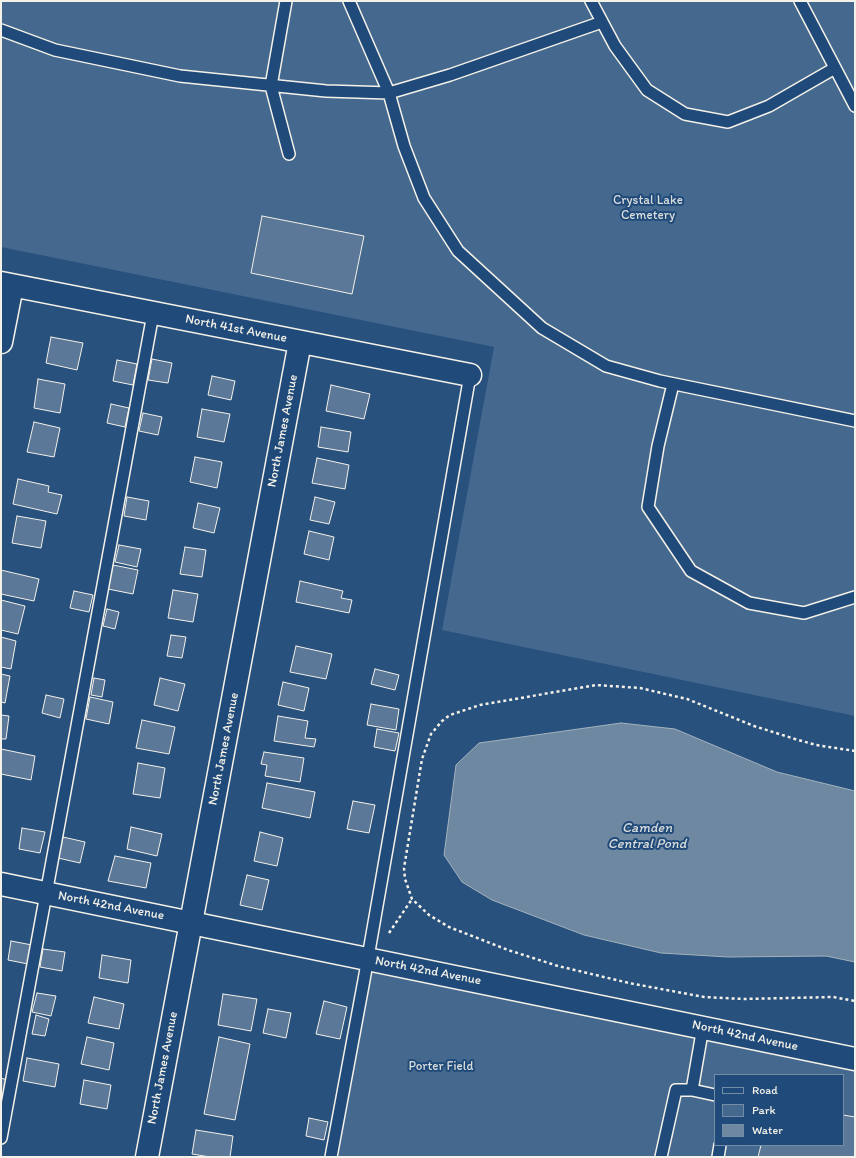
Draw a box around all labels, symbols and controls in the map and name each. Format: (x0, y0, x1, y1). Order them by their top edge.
park label: Crystal Lake Cemetery (613, 193, 683, 224)
street label: North 41st Avenue (184, 311, 288, 347)
street label: North James Avenue (264, 373, 302, 489)
street label: North James Avenue (205, 691, 243, 807)
water label: Camden Central Pond (608, 820, 686, 852)
street label: North 42nd Avenue (57, 888, 165, 924)
street label: North 42nd Avenue (374, 953, 482, 989)
street label: North James Avenue (144, 1010, 182, 1126)
street label: North 42nd Avenue (691, 1017, 799, 1055)
park label: Porter Field (409, 1059, 473, 1075)
legend (714, 1074, 844, 1146)
text: Road (752, 1083, 778, 1097)
text: Park (752, 1103, 776, 1117)
text: Water (752, 1123, 783, 1137)

